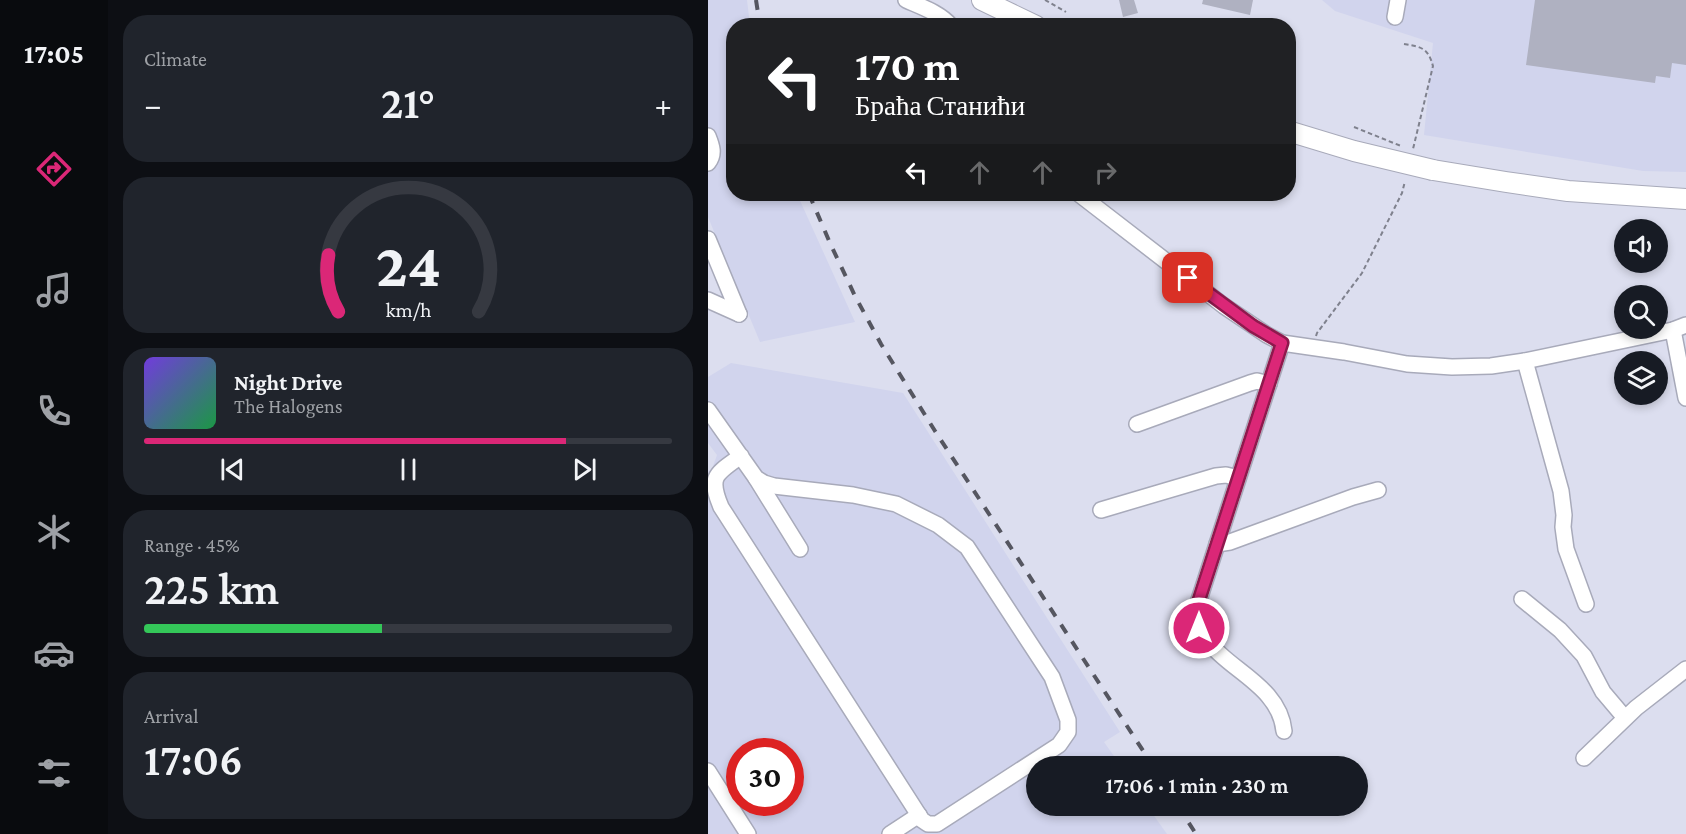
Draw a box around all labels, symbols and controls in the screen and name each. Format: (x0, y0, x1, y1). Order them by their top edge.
text: 17:05 (24, 39, 84, 69)
icon: left (756, 42, 834, 120)
text: 170 m (855, 42, 960, 89)
text: Climate (144, 48, 207, 70)
text: 21° (381, 78, 435, 128)
text: − (144, 86, 161, 123)
text: + (655, 86, 672, 123)
text: Браћа Станићи (855, 91, 1025, 121)
icon: directions (33, 148, 75, 190)
icon: left (900, 156, 933, 189)
icon: ahead (963, 156, 996, 189)
icon: ahead (1026, 156, 1059, 189)
icon: right (1089, 156, 1122, 189)
map controls (1614, 219, 1668, 405)
button: sound (1614, 219, 1668, 273)
text: 24 (375, 230, 441, 299)
pin (1162, 252, 1213, 303)
icon: arrive (1171, 261, 1204, 294)
icon: music (33, 269, 75, 311)
button: search (1614, 285, 1668, 339)
text: km/h (385, 298, 432, 322)
button: layers (1614, 351, 1668, 405)
text: Night Drive (234, 370, 342, 395)
icon: phone (33, 390, 75, 432)
text: The Halogens (234, 395, 343, 417)
icon: previous (216, 453, 249, 486)
icon: pause (392, 453, 425, 486)
icon: next (568, 453, 601, 486)
icon: climate (33, 511, 75, 553)
text: Range · 45% (144, 534, 240, 556)
text: 225 km (144, 564, 279, 614)
position arrow (1167, 596, 1231, 660)
icon: car (33, 632, 75, 674)
text: Arrival (144, 705, 198, 727)
text: 17:06 (144, 735, 243, 785)
speed limit sign: 30 (726, 738, 804, 816)
icon: filters (33, 752, 75, 794)
text: 17:06 · 1 min · 230 m (1106, 773, 1288, 798)

